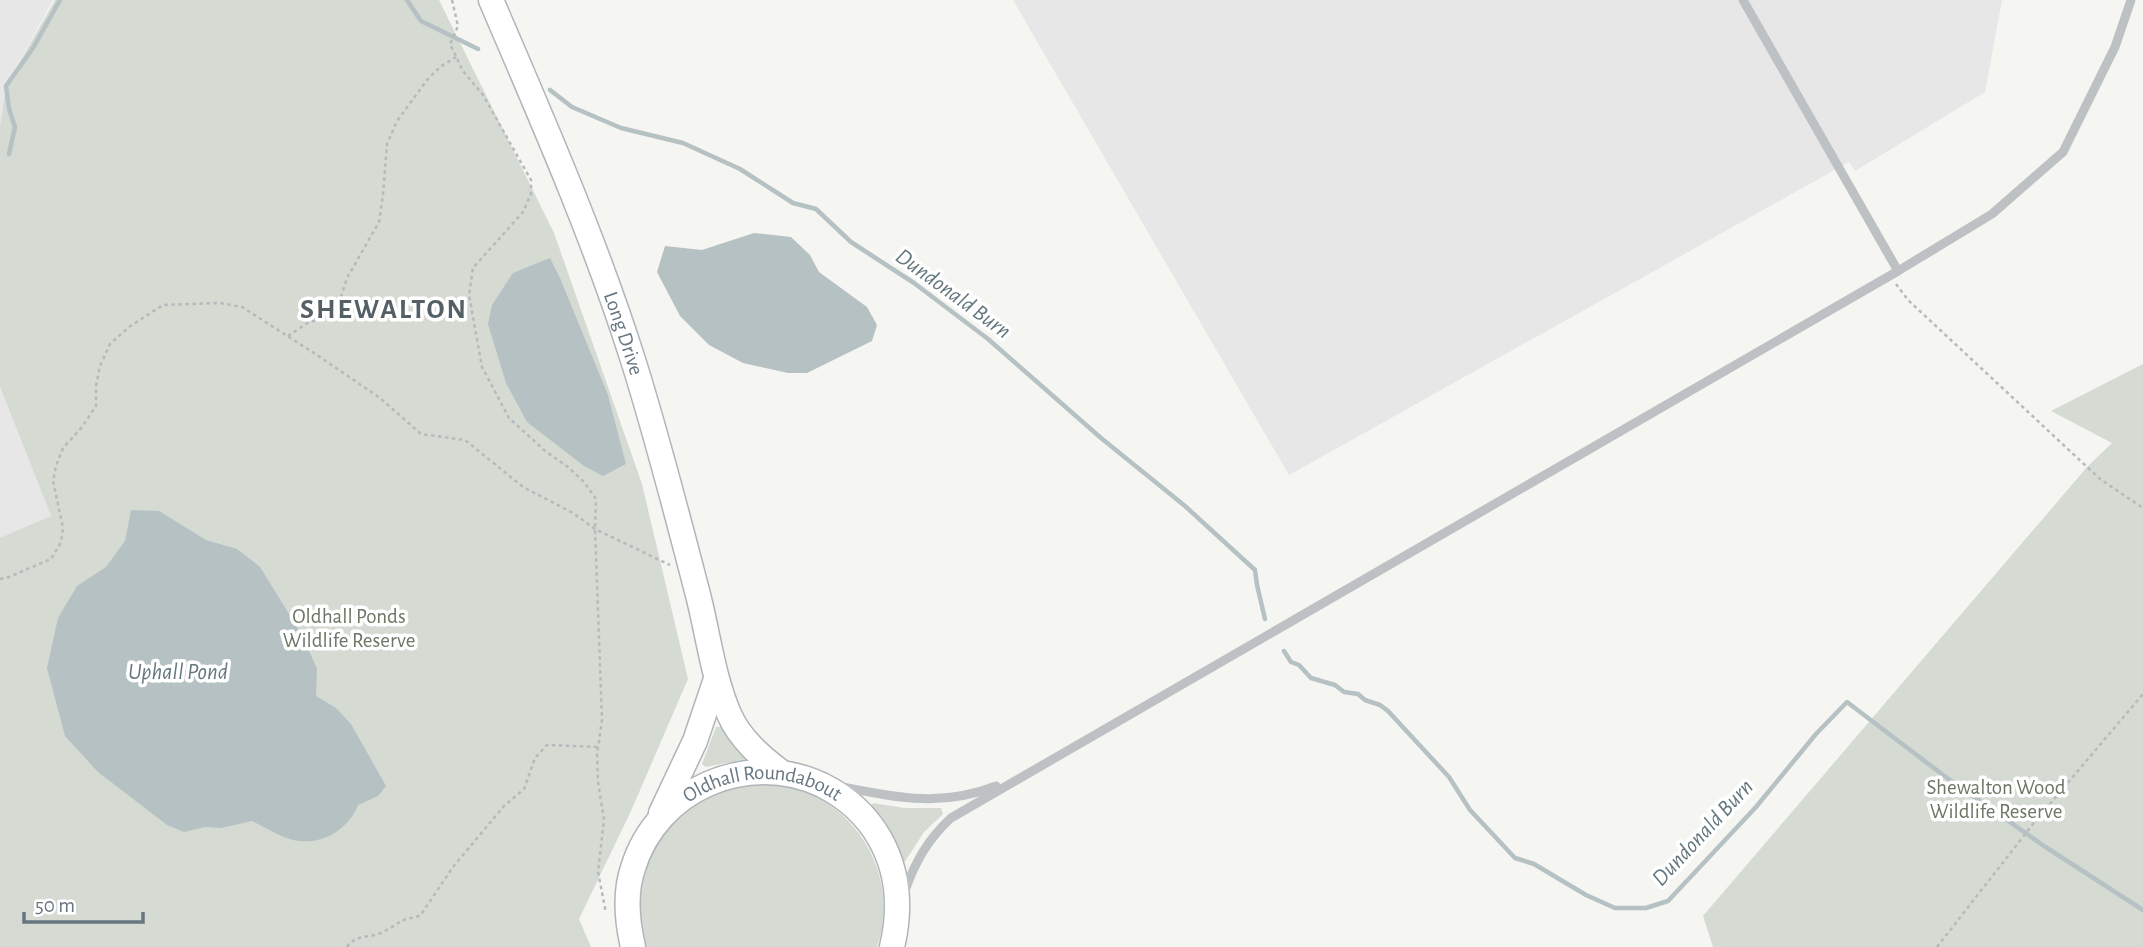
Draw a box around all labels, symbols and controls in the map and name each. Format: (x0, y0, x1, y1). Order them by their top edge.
water label: Dundonald Burn (891, 245, 1015, 343)
street label: Long Drive (600, 289, 648, 378)
district label: SHEWALTON (300, 296, 468, 324)
park label: Oldhall Ponds Wildlife Reserve (283, 606, 415, 651)
water label: Uphall Pond (128, 661, 228, 684)
text: Oldhall Roundabout (679, 762, 846, 806)
water label: Dundonald Burn (1648, 775, 1758, 891)
park label: Shewalton Wood Wildlife Reserve (1926, 777, 2066, 822)
street label: Oldhall Roundabout (680, 789, 846, 815)
scale bar (24, 880, 144, 924)
text: 50 m (35, 895, 75, 916)

